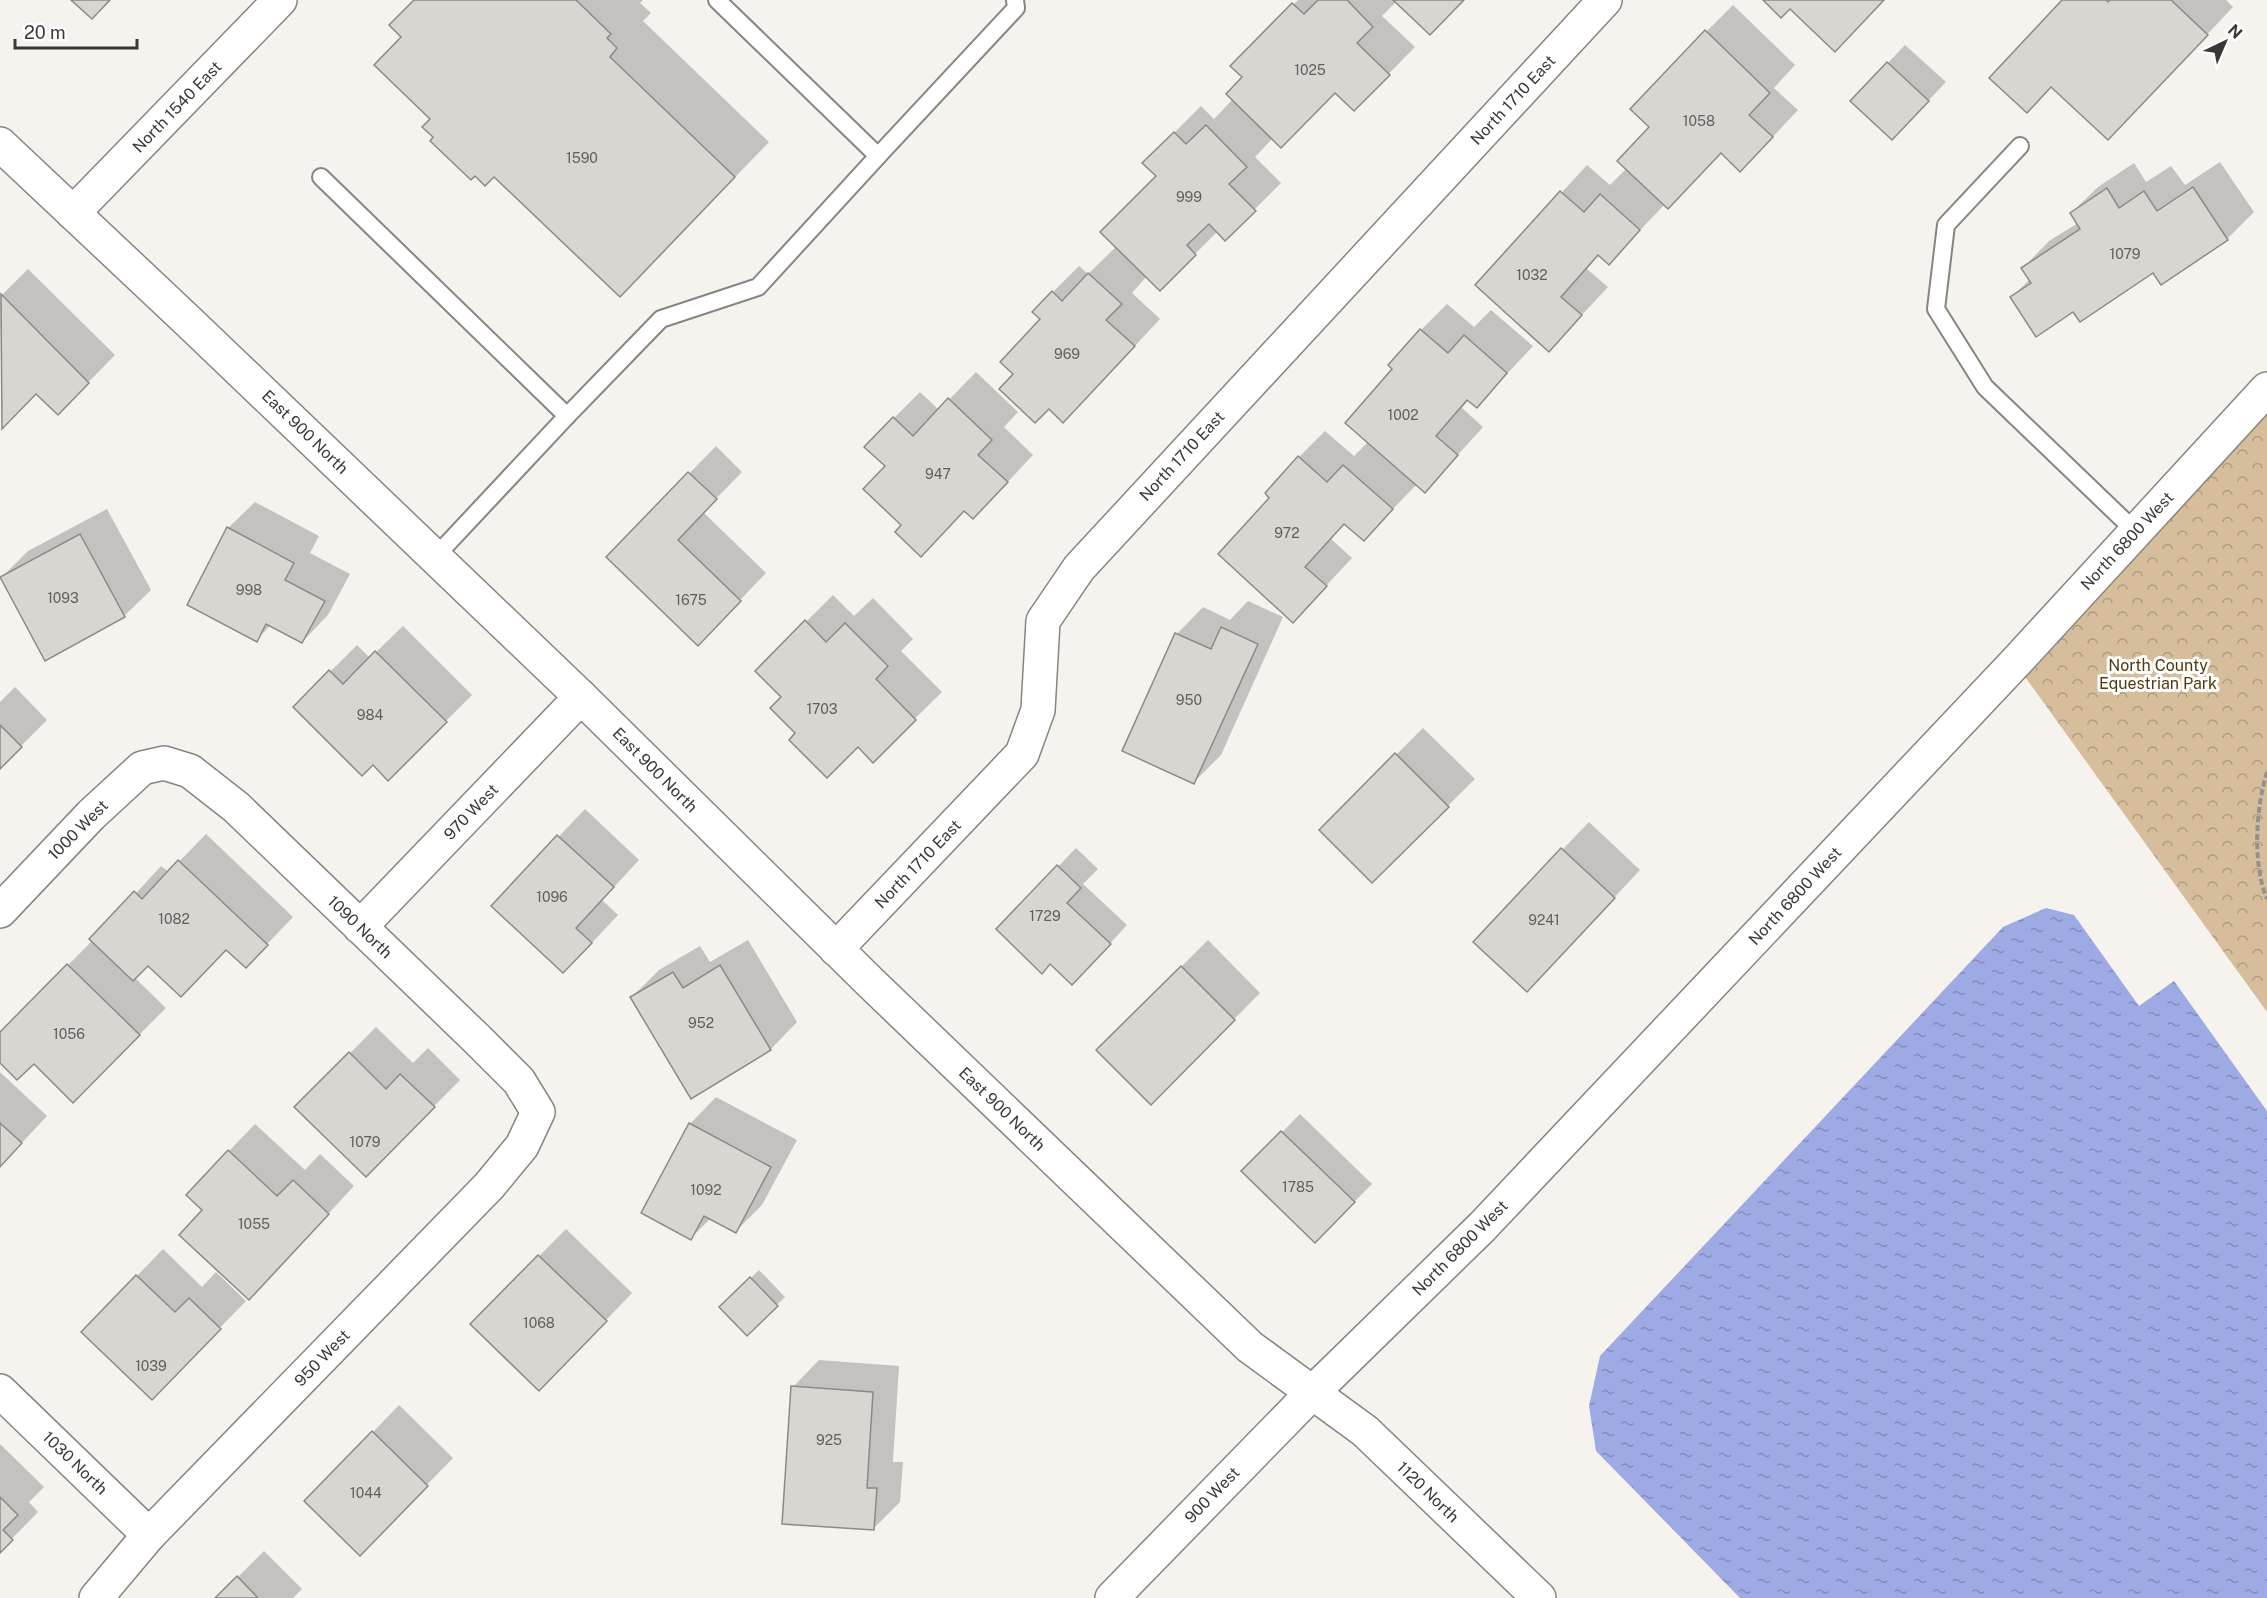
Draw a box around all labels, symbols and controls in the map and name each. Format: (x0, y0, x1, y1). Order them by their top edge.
scale bar (15, 12, 136, 50)
north arrow (2195, 12, 2255, 72)
text: N (2224, 20, 2246, 43)
text: 20 m (24, 22, 66, 43)
street label: North 1710 East (1467, 51, 1559, 149)
street label: North 1540 East (129, 57, 225, 157)
house number: 1025 (1294, 62, 1326, 78)
house number: 1058 (1683, 113, 1715, 129)
house number: 1590 (566, 150, 598, 166)
house number: 999 (1176, 189, 1202, 205)
house number: 1079 (2110, 246, 2141, 262)
house number: 1032 (1516, 267, 1548, 283)
house number: 969 (1054, 346, 1080, 362)
street label: East 900 North (258, 386, 352, 478)
street label: North 1710 East (1136, 407, 1228, 505)
house number: 1002 (1387, 407, 1419, 423)
house number: 947 (925, 466, 951, 482)
street label: North 6800 West (2077, 488, 2177, 594)
house number: 972 (1274, 525, 1300, 541)
house number: 998 (236, 582, 262, 598)
house number: 1093 (47, 590, 79, 606)
house number: 1675 (675, 592, 707, 608)
park label: North County Equestrian Park (2099, 656, 2217, 693)
house number: 950 (1176, 692, 1202, 708)
house number: 1703 (806, 701, 838, 717)
house number: 984 (357, 707, 383, 723)
street label: East 900 North (609, 724, 701, 816)
street label: 970 West (440, 780, 502, 844)
street label: 1000 West (44, 796, 112, 864)
street label: North 1710 East (871, 816, 965, 912)
street label: North 6800 West (1745, 843, 1845, 949)
house number: 1096 (536, 889, 568, 905)
street label: 1090 North (324, 892, 396, 962)
house number: 1729 (1029, 908, 1061, 924)
house number: 1082 (158, 911, 190, 927)
house number: 9241 (1528, 912, 1560, 928)
house number: 952 (688, 1015, 714, 1031)
house number: 1056 (53, 1026, 85, 1042)
street label: East 900 North (955, 1063, 1049, 1155)
house number: 1079 (350, 1134, 381, 1150)
house number: 1785 (1282, 1179, 1314, 1195)
house number: 1092 (690, 1182, 722, 1198)
street label: North 6800 West (1408, 1196, 1512, 1300)
house number: 1055 (238, 1216, 270, 1232)
house number: 1068 (523, 1315, 555, 1331)
street label: 950 West (290, 1326, 354, 1390)
house number: 1039 (135, 1358, 167, 1374)
street label: 1030 North (39, 1428, 111, 1498)
house number: 925 (816, 1432, 842, 1448)
street label: 1120 North (1393, 1458, 1463, 1526)
street label: 900 West (1181, 1463, 1243, 1527)
house number: 1044 (350, 1485, 382, 1501)

